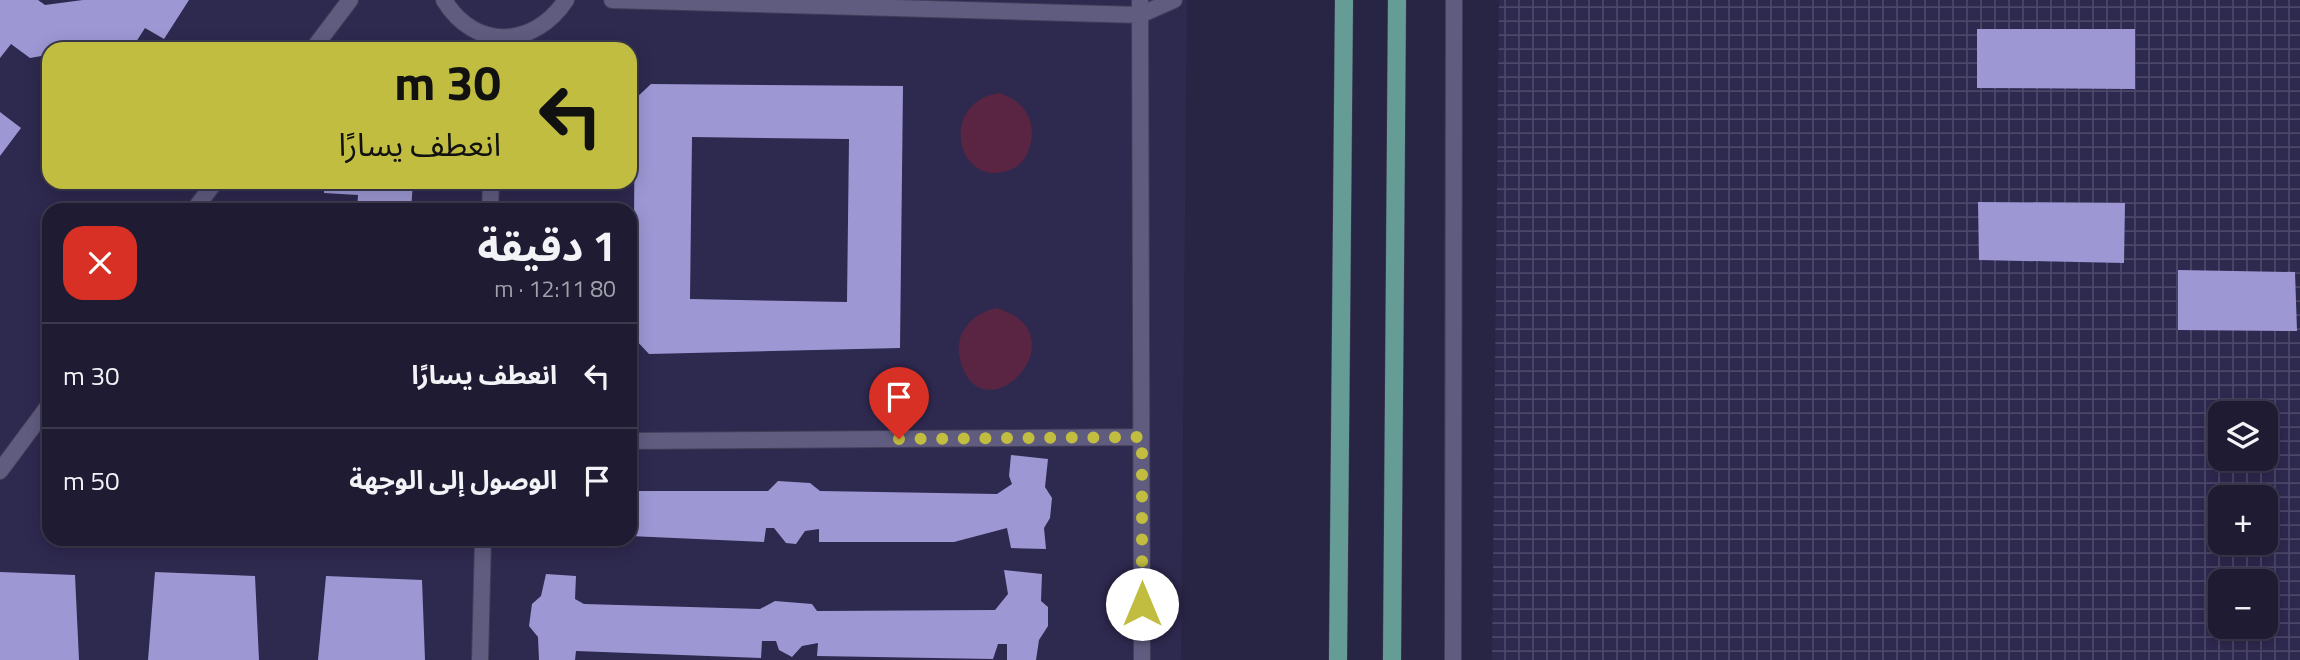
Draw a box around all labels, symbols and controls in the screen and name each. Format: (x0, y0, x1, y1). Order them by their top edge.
text: 30 m (394, 44, 501, 119)
icon: left (525, 70, 616, 161)
text: انعطف يسارًا (339, 120, 501, 168)
text: 1 دقيقة (478, 213, 616, 277)
button: close (63, 226, 137, 300)
text: 80 m · 12:11 (494, 271, 616, 306)
text: انعطف يسارًا (412, 355, 557, 394)
text: 30 m (63, 356, 120, 395)
icon: left (578, 357, 616, 395)
pin (869, 367, 929, 439)
icon: arrive (880, 378, 918, 416)
map controls (2208, 401, 2278, 639)
button: layers (2208, 401, 2278, 471)
text: الوصول إلى الوجهة (349, 460, 557, 499)
text: 50 m (63, 461, 120, 500)
icon: arrive (578, 462, 616, 500)
button: + (2208, 485, 2278, 555)
position arrow (1105, 567, 1179, 641)
button: − (2208, 569, 2278, 639)

